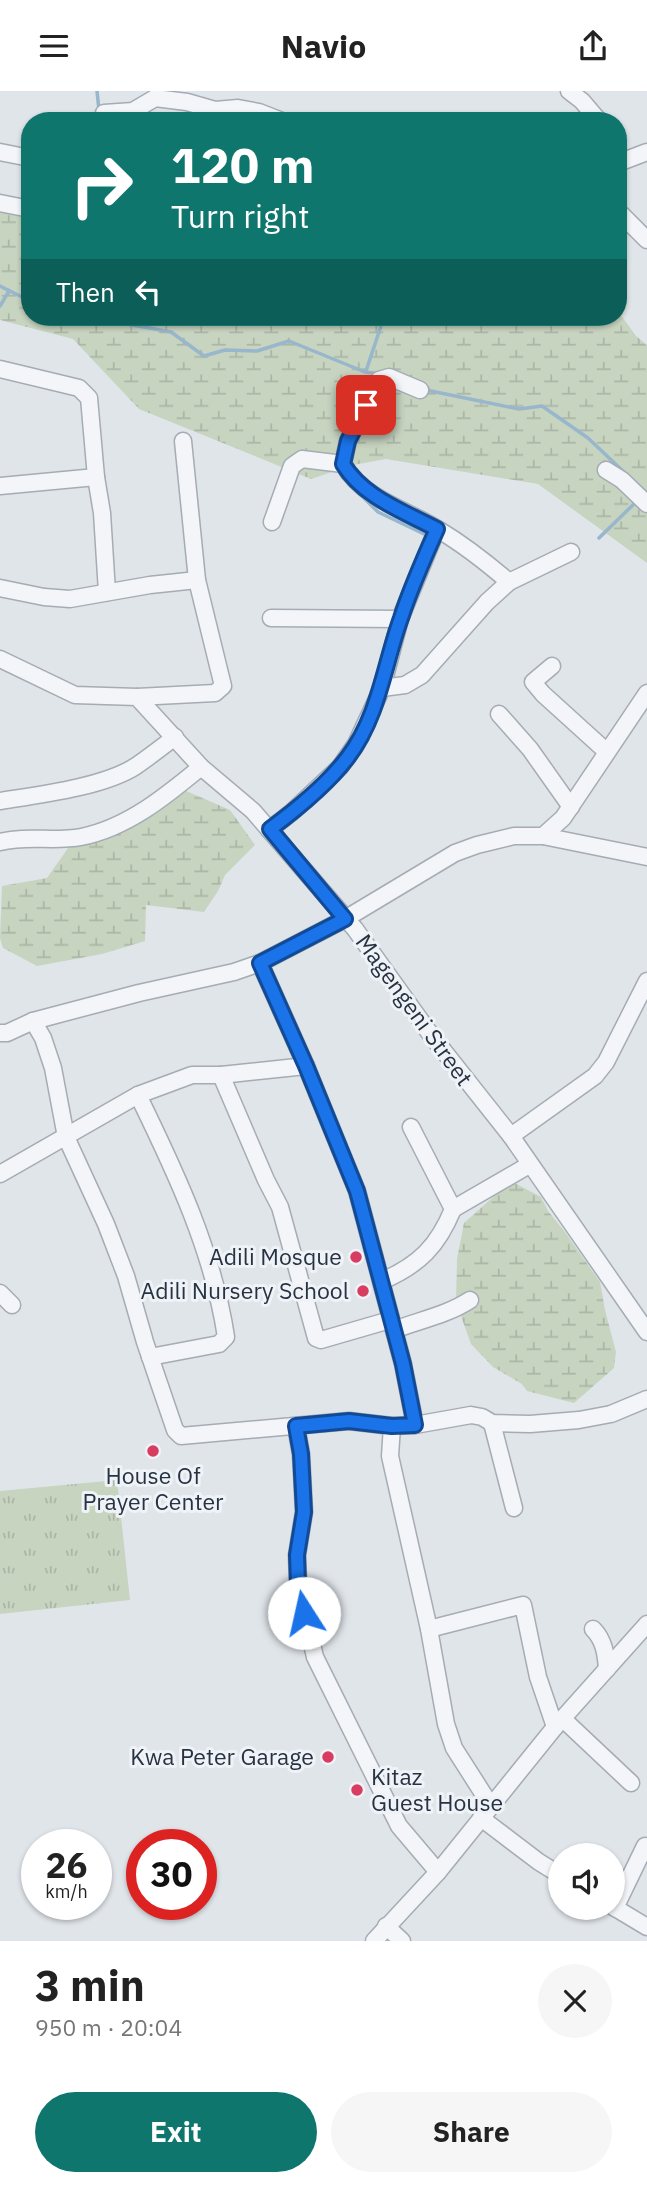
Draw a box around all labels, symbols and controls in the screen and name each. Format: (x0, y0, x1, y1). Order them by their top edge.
text: Navio (281, 25, 366, 67)
icon: menu (35, 27, 73, 65)
icon: share (574, 27, 612, 65)
text: 120 m (171, 133, 315, 196)
icon: right (56, 140, 147, 231)
text: Turn right (171, 195, 309, 237)
icon: left (129, 273, 167, 311)
text: Then (56, 275, 115, 309)
pin (336, 375, 396, 435)
icon: arrive (347, 386, 385, 424)
street label: Magengeni Street (350, 928, 480, 1091)
place label: Adili Mosque (209, 1241, 342, 1271)
marker: Adili Mosque (348, 1249, 364, 1265)
place label: Adili Nursery School (141, 1275, 349, 1305)
marker: Adili Nursery School (355, 1283, 371, 1299)
marker: House Of Prayer Center (145, 1443, 161, 1459)
place label: House Of Prayer Center (82, 1460, 224, 1516)
position arrow (267, 1576, 341, 1650)
place label: Kwa Peter Garage (130, 1741, 314, 1771)
marker: Kwa Peter Garage (320, 1749, 336, 1765)
place label: Kitaz Guest House (371, 1761, 503, 1817)
marker: Kitaz Guest House (349, 1782, 365, 1798)
speed limit sign: 30 (126, 1829, 217, 1920)
text: 26 (45, 1842, 88, 1888)
map controls (548, 1843, 625, 1920)
button: sound (548, 1843, 625, 1920)
text: km/h (45, 1880, 88, 1903)
text: 3 min (35, 1958, 145, 2013)
button: close (538, 1964, 612, 2038)
text: 950 m · 20:04 (35, 2012, 182, 2042)
button: Exit (35, 2092, 317, 2172)
button: Share (331, 2092, 612, 2172)

